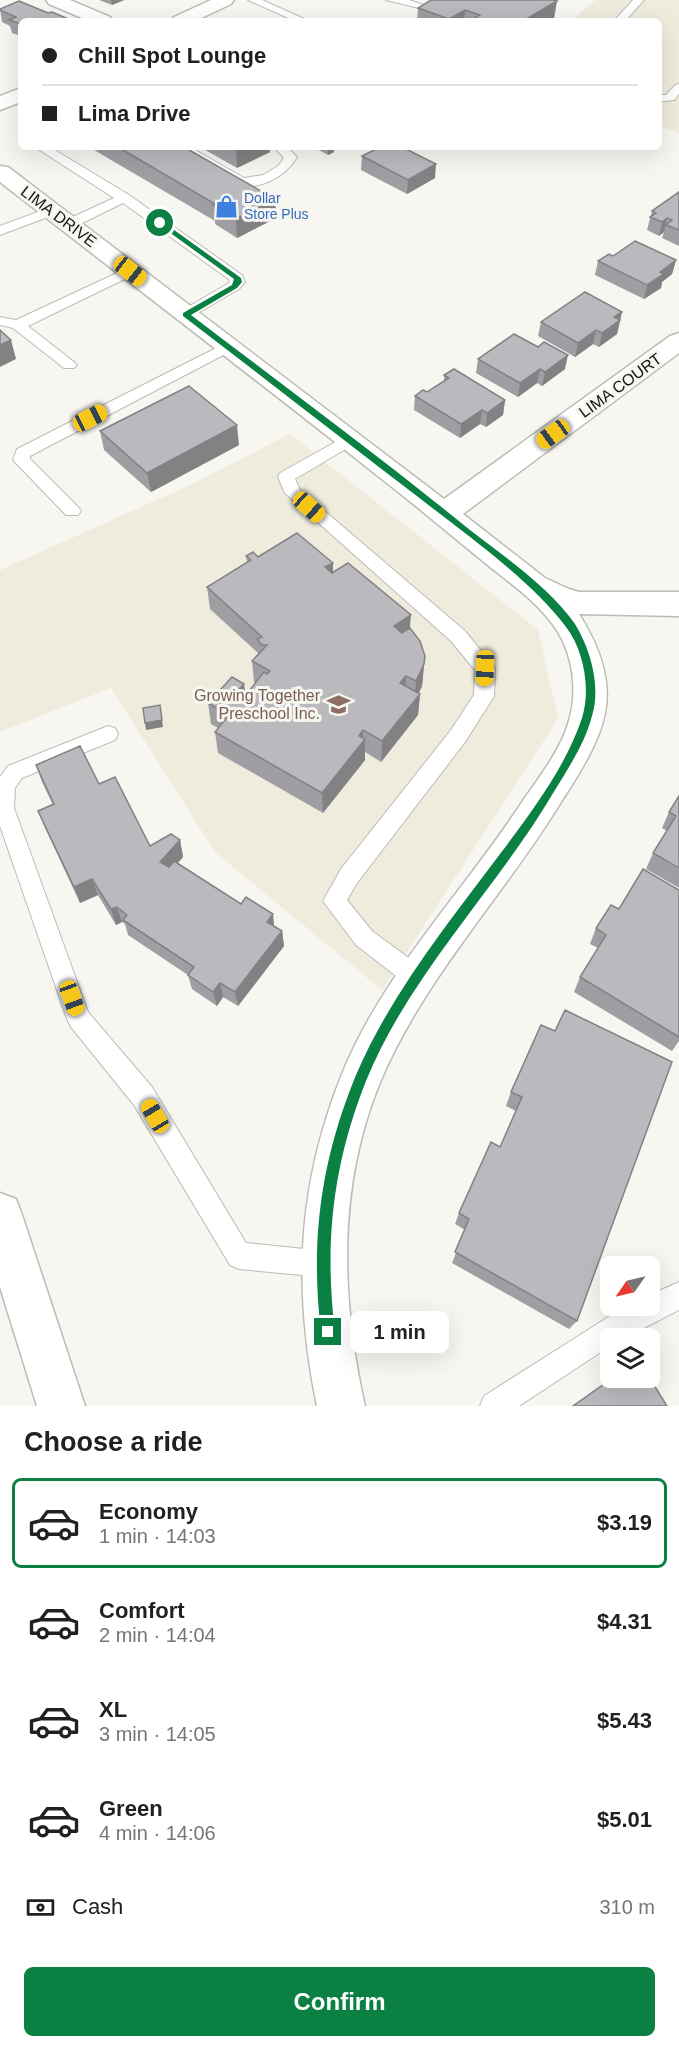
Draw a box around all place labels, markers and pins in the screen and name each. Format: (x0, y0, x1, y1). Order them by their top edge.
place label: Dollar Store Plus (244, 190, 309, 222)
shop icon: Dollar Store Plus (213, 193, 239, 219)
place label: Growing Together Preschool Inc. (194, 687, 321, 722)
school or university icon: Growing Together Preschool Inc. (325, 691, 351, 717)

